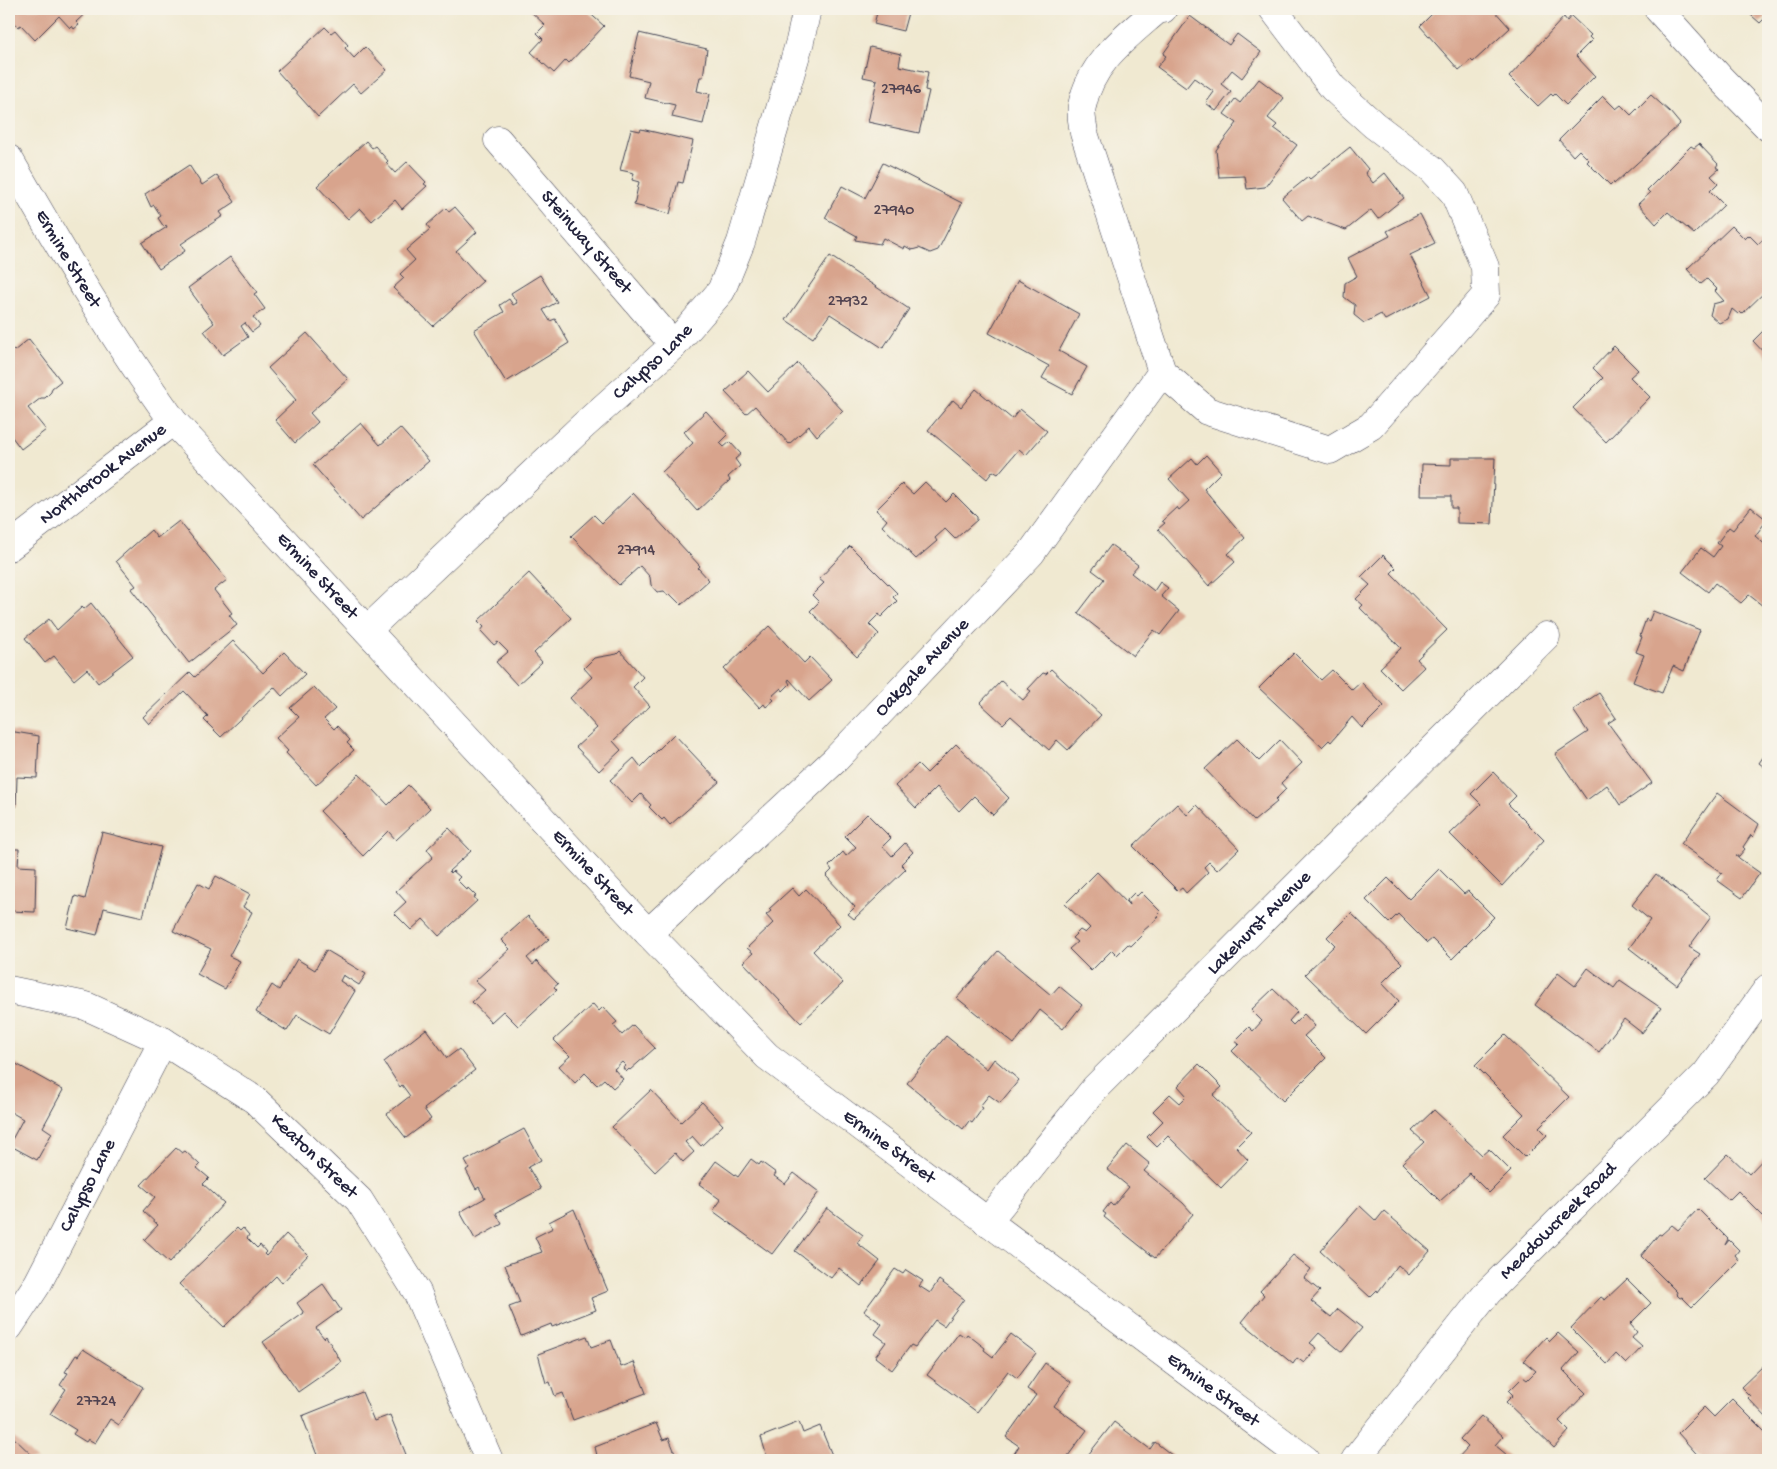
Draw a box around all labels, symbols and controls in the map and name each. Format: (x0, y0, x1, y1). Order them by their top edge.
house number: 27946 (881, 81, 922, 100)
street label: Steinway Street (535, 186, 638, 301)
house number: 27940 (874, 202, 914, 221)
street label: Ermine Street (29, 206, 107, 314)
house number: 27932 (828, 293, 868, 312)
street label: Calypso Lane (608, 319, 698, 405)
street label: Northbrook Avenue (35, 418, 171, 530)
street label: Ermine Street (271, 528, 364, 626)
house number: 27914 (617, 542, 656, 561)
street label: Oakgale Avenue (870, 613, 975, 722)
street label: Ermine Street (547, 825, 640, 923)
street label: Lakehurst Avenue (1203, 866, 1317, 980)
street label: Ermine Street (838, 1105, 942, 1191)
street label: Keaton Street (265, 1109, 364, 1205)
street label: Calypso Lane (55, 1135, 122, 1236)
street label: Meadowcreek Road (1495, 1157, 1623, 1285)
street label: Ermine Street (1162, 1348, 1266, 1434)
house number: 27724 (76, 1393, 116, 1412)

